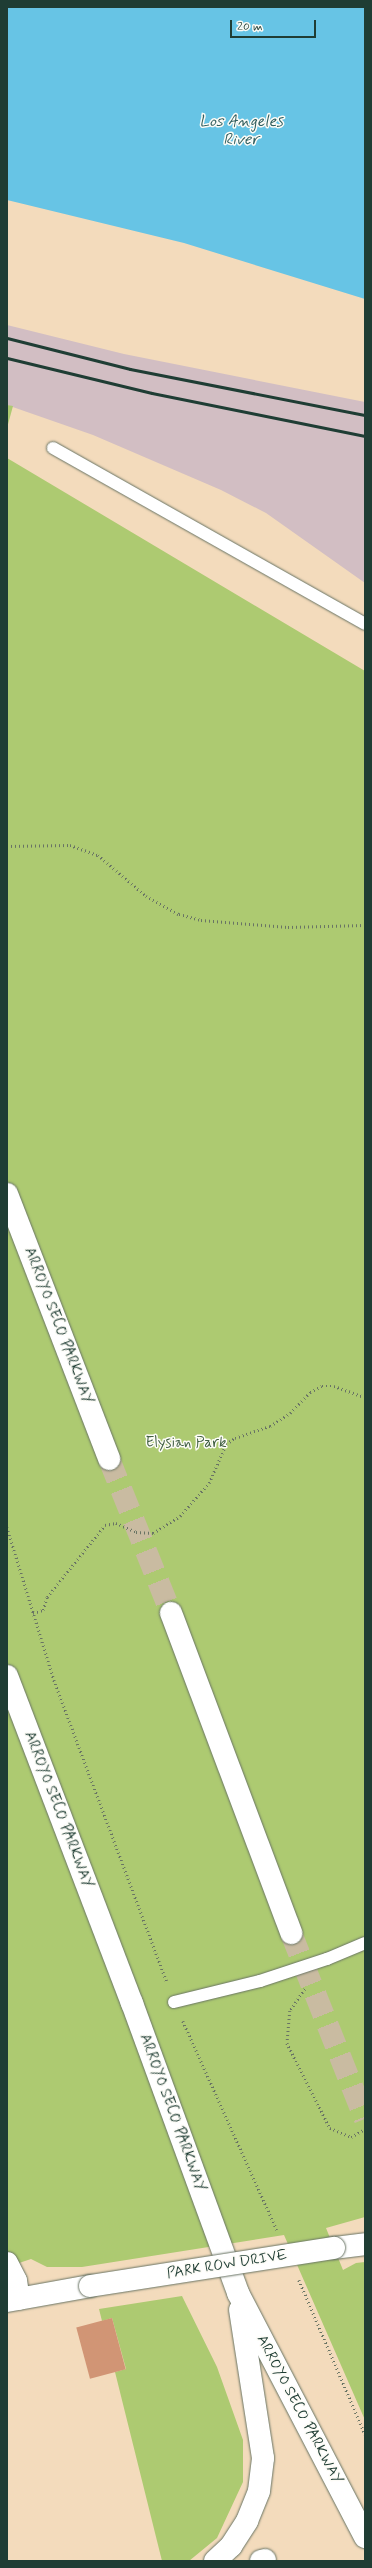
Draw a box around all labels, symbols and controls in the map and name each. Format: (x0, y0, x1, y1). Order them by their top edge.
scale bar (232, 12, 318, 38)
text: 20 m (237, 19, 263, 35)
water label: Los Angeles River (201, 112, 281, 150)
street label: ARROYO SECO PARKWAY (20, 1246, 96, 1406)
park label: Elysian Park (146, 1435, 226, 1453)
street label: ARROYO SECO PARKWAY (20, 1730, 96, 1890)
street label: ARROYO SECO PARKWAY (136, 2033, 208, 2193)
street label: PARK ROW DRIVE (165, 2247, 289, 2283)
street label: ARROYO SECO PARKWAY (253, 2334, 345, 2486)

